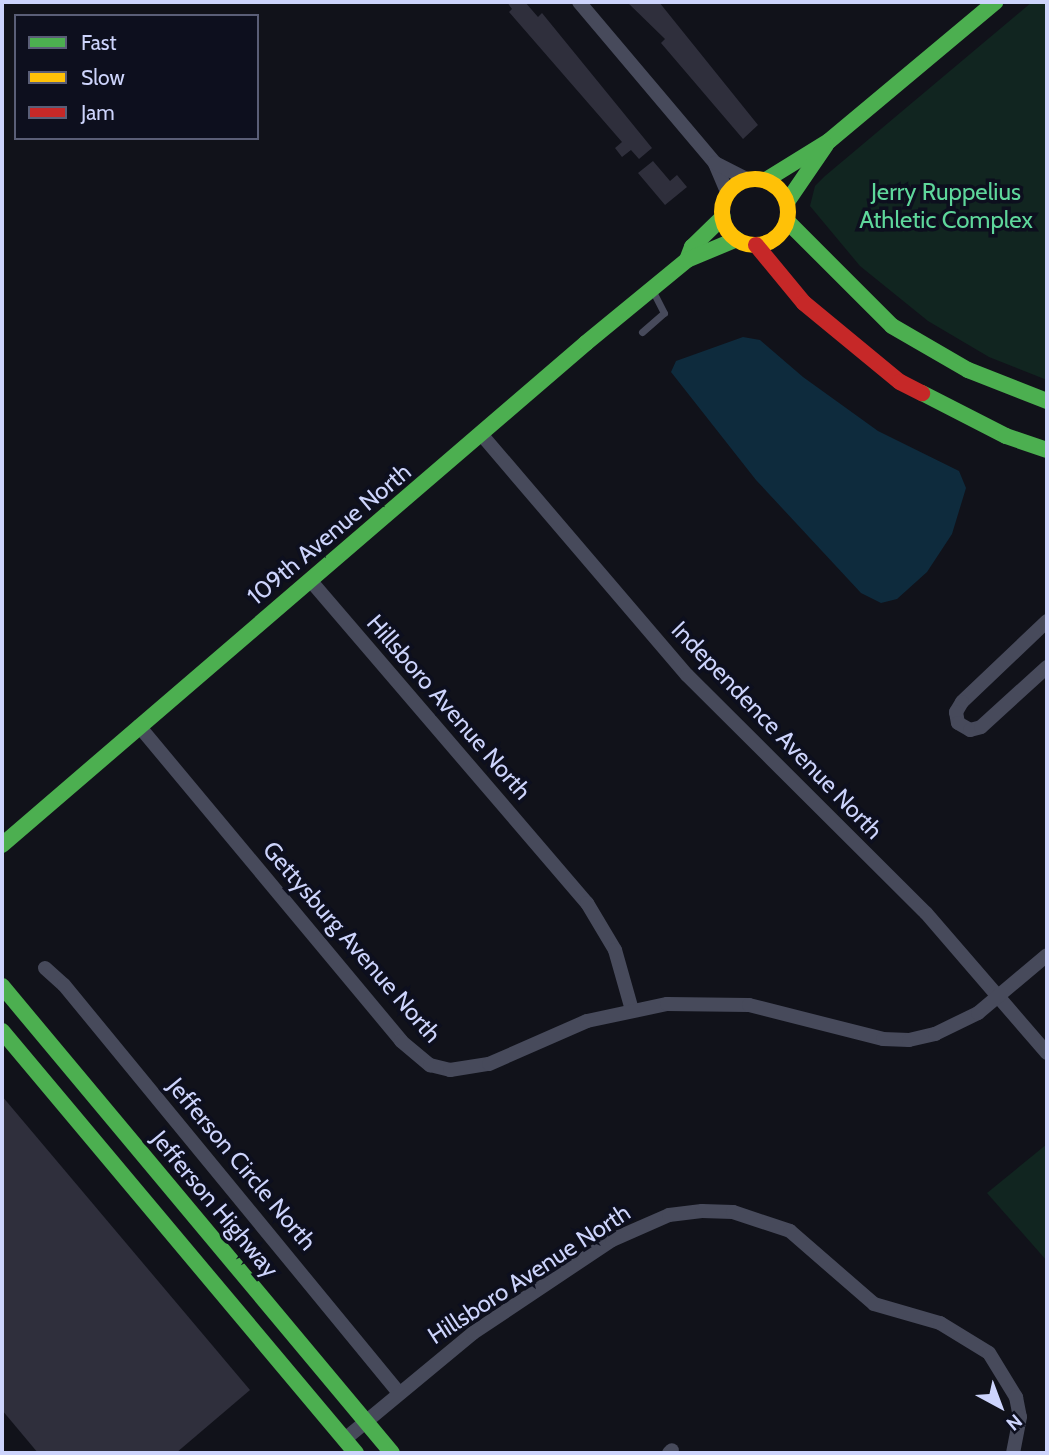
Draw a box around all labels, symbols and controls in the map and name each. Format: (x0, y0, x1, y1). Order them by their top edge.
legend (14, 14, 259, 140)
text: Fast (81, 30, 117, 55)
text: Slow (81, 65, 125, 90)
text: Jam (81, 100, 115, 125)
park label: Jerry Ruppelius Athletic Complex (859, 178, 1033, 234)
street label: 109th Avenue North (241, 457, 417, 611)
street label: Hillsboro Avenue North (361, 609, 537, 805)
street label: Independence Avenue North (665, 615, 889, 845)
street label: Gettysburg Avenue North (257, 836, 447, 1048)
street label: Jefferson Circle North (162, 1072, 322, 1256)
street label: Jefferson Highway (145, 1125, 285, 1283)
street label: Hillsboro Avenue North (422, 1198, 636, 1350)
north arrow (965, 1371, 1035, 1441)
text: N (1001, 1409, 1027, 1435)

